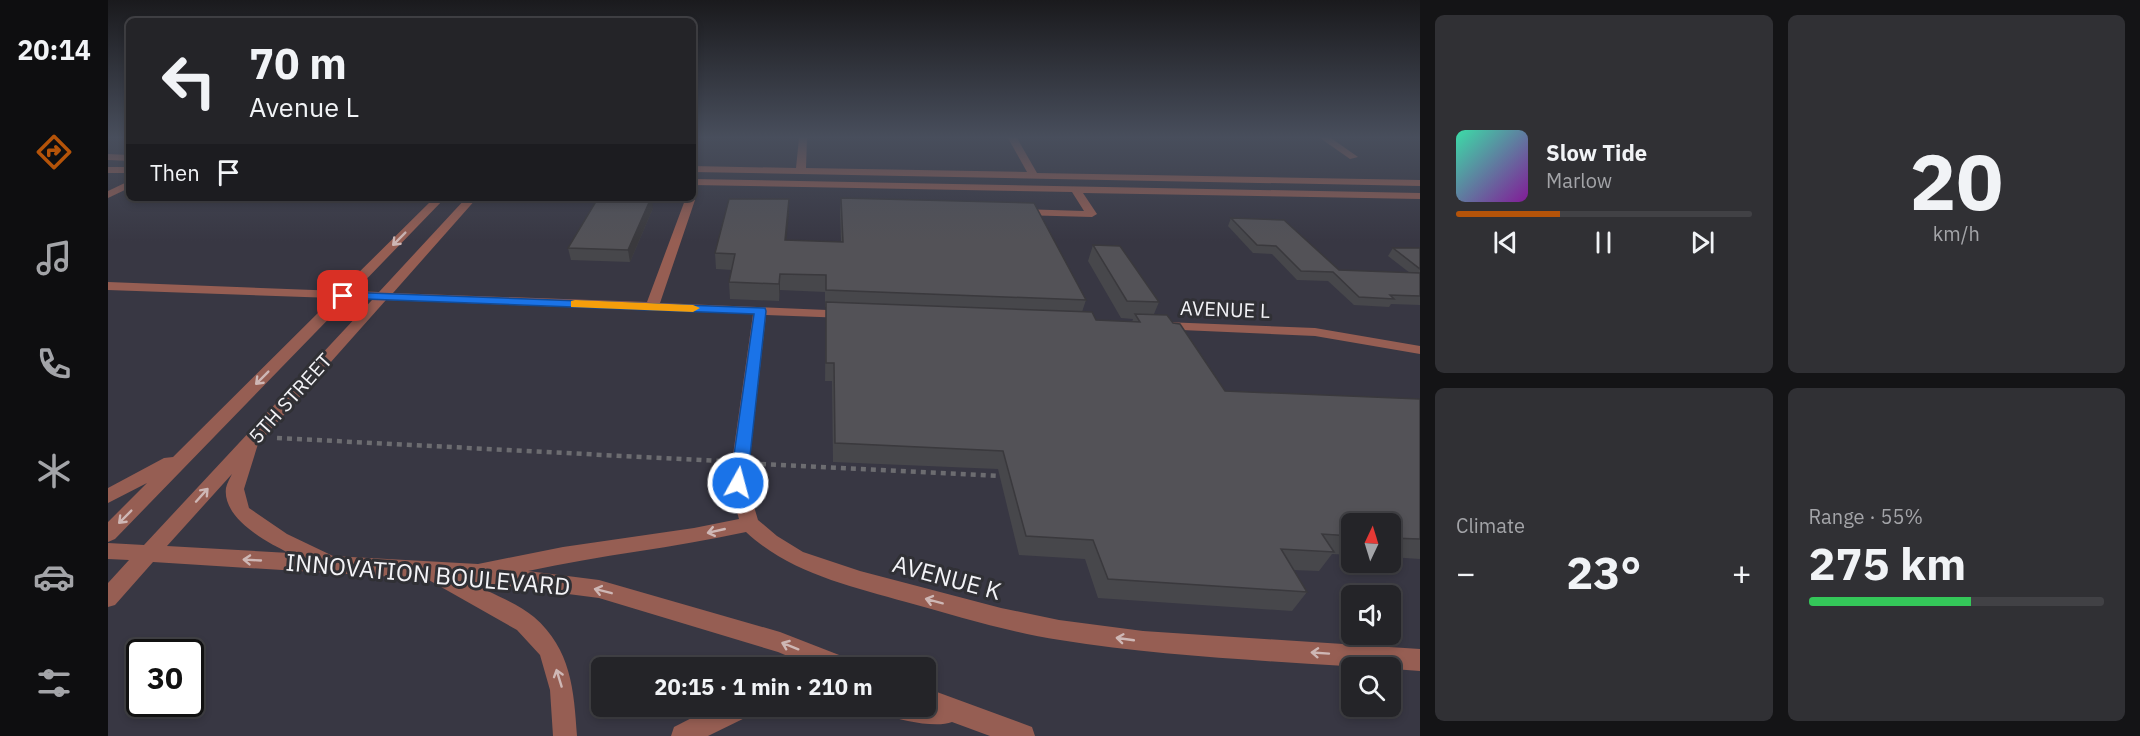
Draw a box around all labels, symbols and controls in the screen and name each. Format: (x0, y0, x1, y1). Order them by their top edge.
text: 20:14 (17, 32, 91, 67)
text: 70 m (249, 36, 347, 91)
icon: left (150, 42, 228, 120)
text: Avenue L (249, 89, 359, 124)
text: 20 (1909, 130, 2003, 231)
icon: directions (33, 131, 75, 173)
text: Slow Tide (1546, 138, 1647, 167)
icon: arrive (212, 156, 245, 189)
text: Then (150, 158, 200, 187)
text: Marlow (1546, 167, 1612, 194)
text: km/h (1933, 220, 1980, 247)
icon: previous (1489, 226, 1522, 259)
icon: pause (1587, 226, 1620, 259)
icon: next (1686, 226, 1719, 259)
one-way arrow (391, 232, 406, 247)
icon: music (33, 237, 75, 279)
pin (317, 270, 368, 321)
icon: arrive (326, 279, 359, 312)
street label: AVENUE L (1180, 294, 1270, 324)
icon: phone (33, 343, 75, 385)
street label: 5TH STREET (242, 347, 338, 449)
one-way arrow (254, 371, 269, 386)
icon: climate (33, 450, 75, 492)
position arrow (706, 451, 770, 515)
one-way arrow (195, 487, 209, 502)
text: Range · 55% (1809, 503, 1923, 530)
one-way arrow (117, 509, 132, 524)
text: Climate (1456, 512, 1525, 539)
north arrow (1341, 513, 1401, 573)
map controls (1341, 513, 1401, 717)
one-way arrow (707, 526, 726, 538)
text: 275 km (1809, 534, 1966, 592)
text: 23° (1566, 543, 1641, 601)
street label: INNOVATION BOULEVARD (284, 546, 572, 602)
street label: AVENUE K (889, 547, 1005, 607)
text: − (1456, 551, 1476, 594)
text: + (1732, 551, 1752, 594)
one-way arrow (243, 554, 263, 565)
icon: car (33, 556, 75, 598)
one-way arrow (594, 584, 613, 596)
button: sound (1341, 585, 1401, 645)
one-way arrow (925, 595, 944, 607)
one-way arrow (1116, 633, 1136, 644)
speed limit sign: 30 (126, 639, 204, 717)
one-way arrow (781, 640, 800, 651)
one-way arrow (1310, 648, 1330, 659)
button: search (1341, 657, 1401, 717)
icon: filters (33, 662, 75, 704)
one-way arrow (553, 669, 564, 688)
text: 20:15 · 1 min · 210 m (654, 672, 873, 701)

